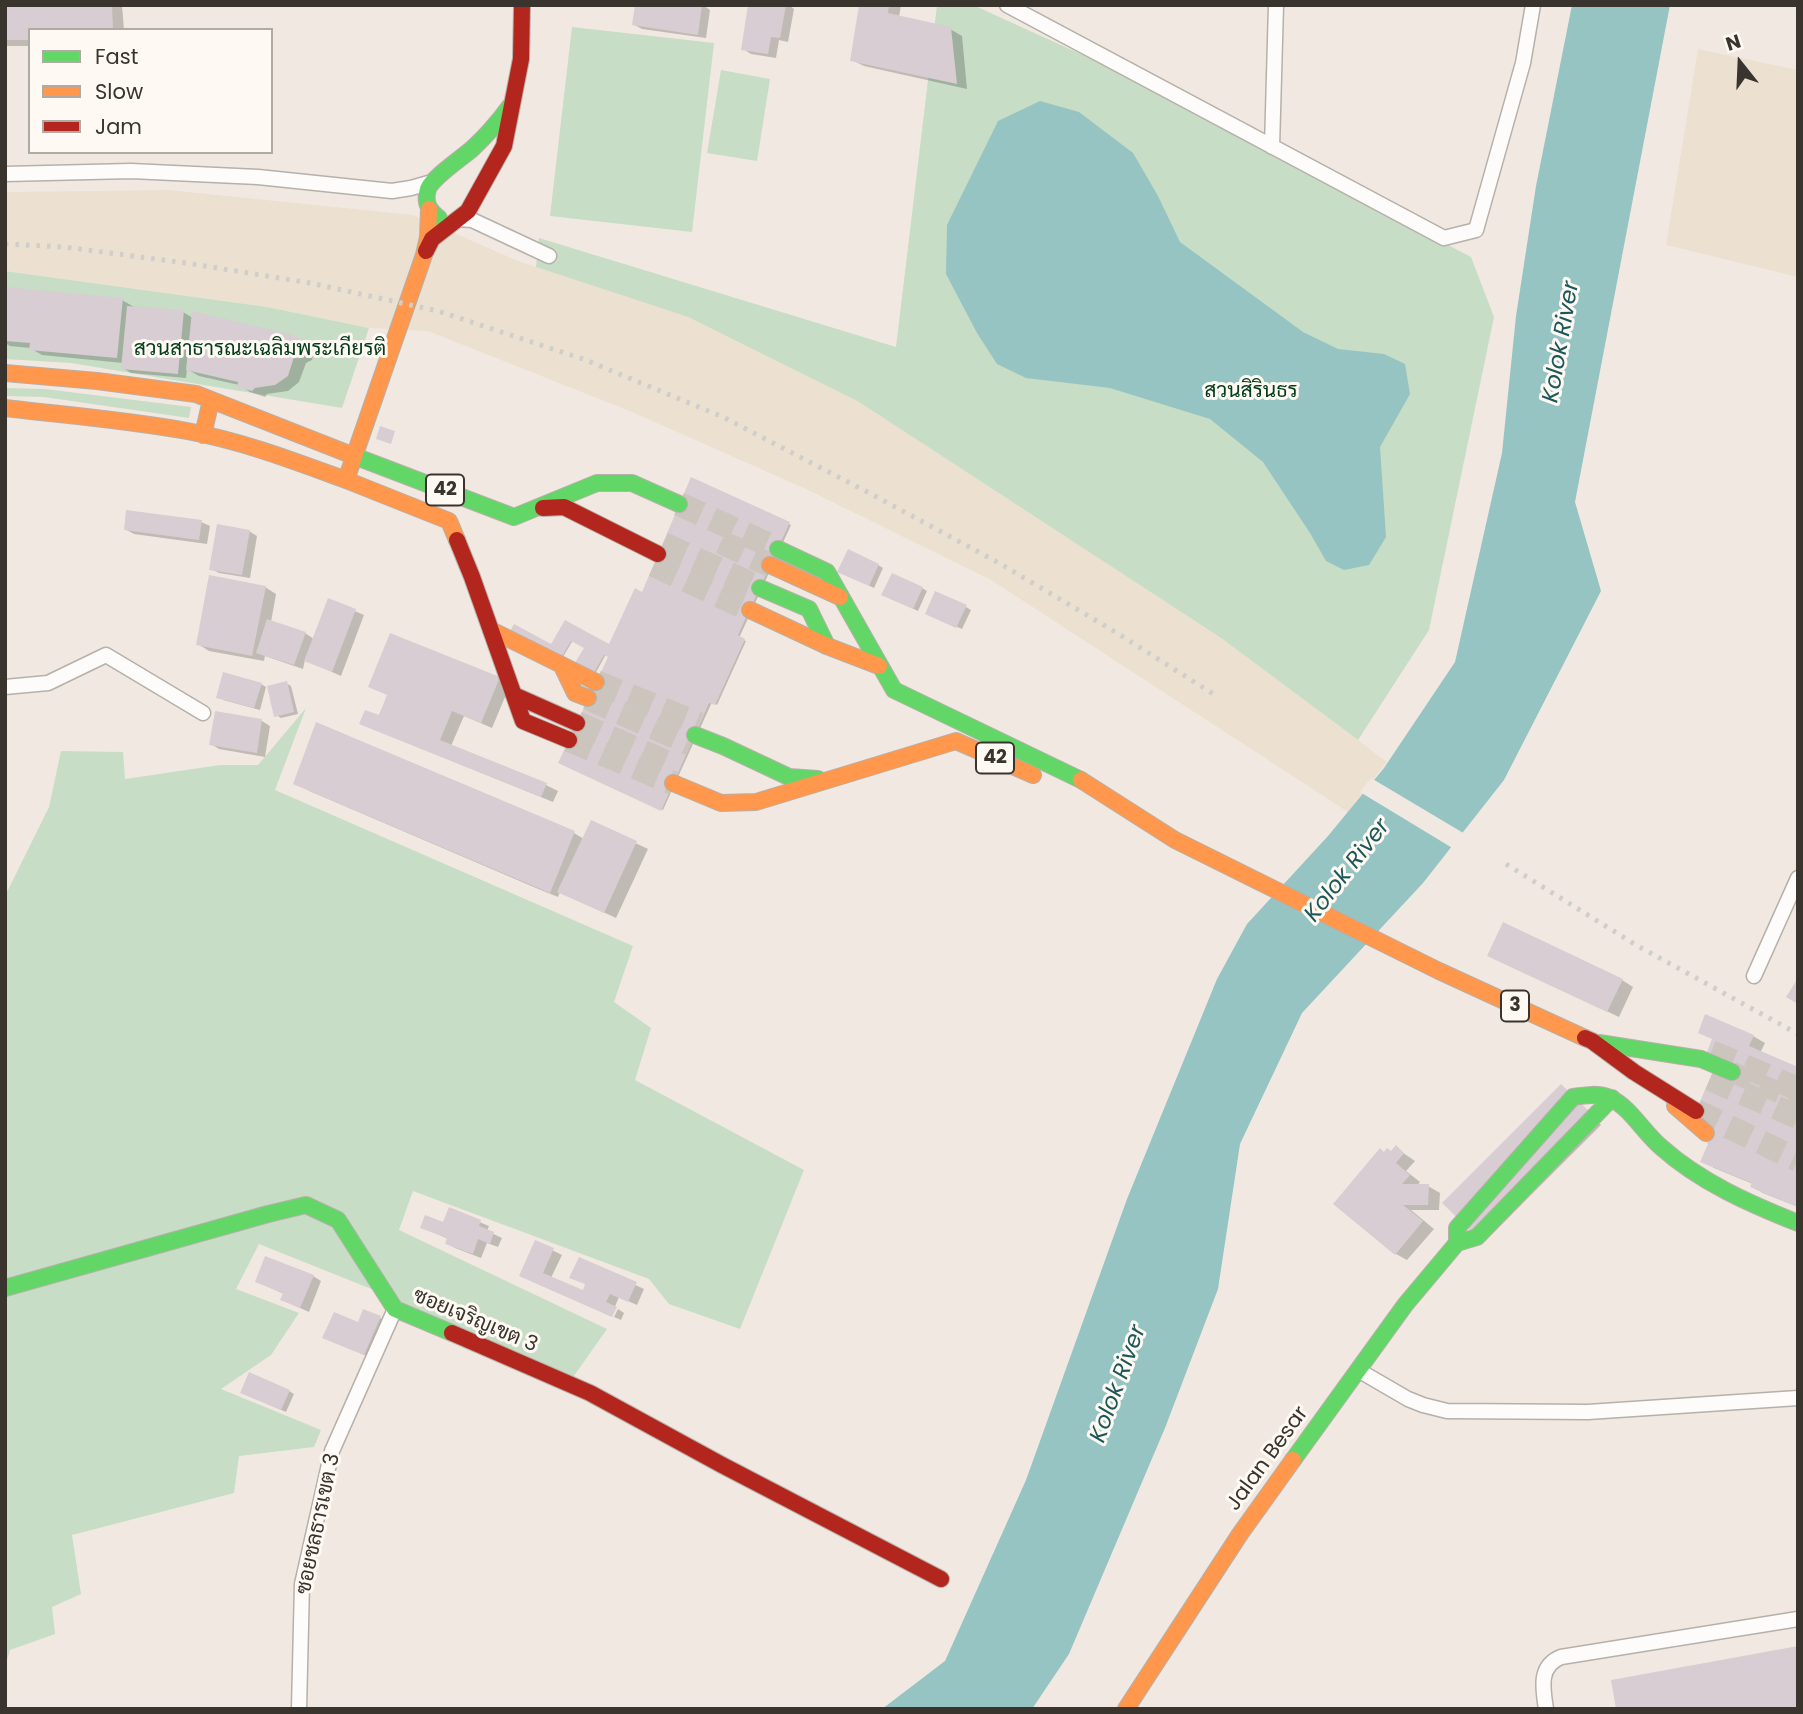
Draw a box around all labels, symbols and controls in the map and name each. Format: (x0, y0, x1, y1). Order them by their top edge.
legend (28, 28, 273, 154)
north arrow (1705, 28, 1775, 98)
text: N (1722, 28, 1744, 58)
text: Fast (95, 42, 138, 71)
text: Slow (95, 77, 143, 106)
text: Jam (95, 112, 142, 141)
water label: Kolok River (1538, 279, 1586, 405)
park label: สวนสาธารณะเฉลิมพระเกียรติ (134, 337, 386, 363)
park label: สวนสิรินธร (1204, 379, 1298, 405)
road number: 42 (426, 475, 464, 505)
road number: 42 (976, 743, 1014, 774)
water label: Kolok River (1299, 814, 1397, 928)
road number: 3 (1501, 990, 1529, 1022)
street label: ซอยเจริญเขต 3 (409, 1283, 541, 1359)
water label: Kolok River (1085, 1322, 1153, 1446)
street label: Jalan Besar (1222, 1402, 1314, 1516)
street label: ซอยชลธารเขต 3 (292, 1451, 346, 1597)

